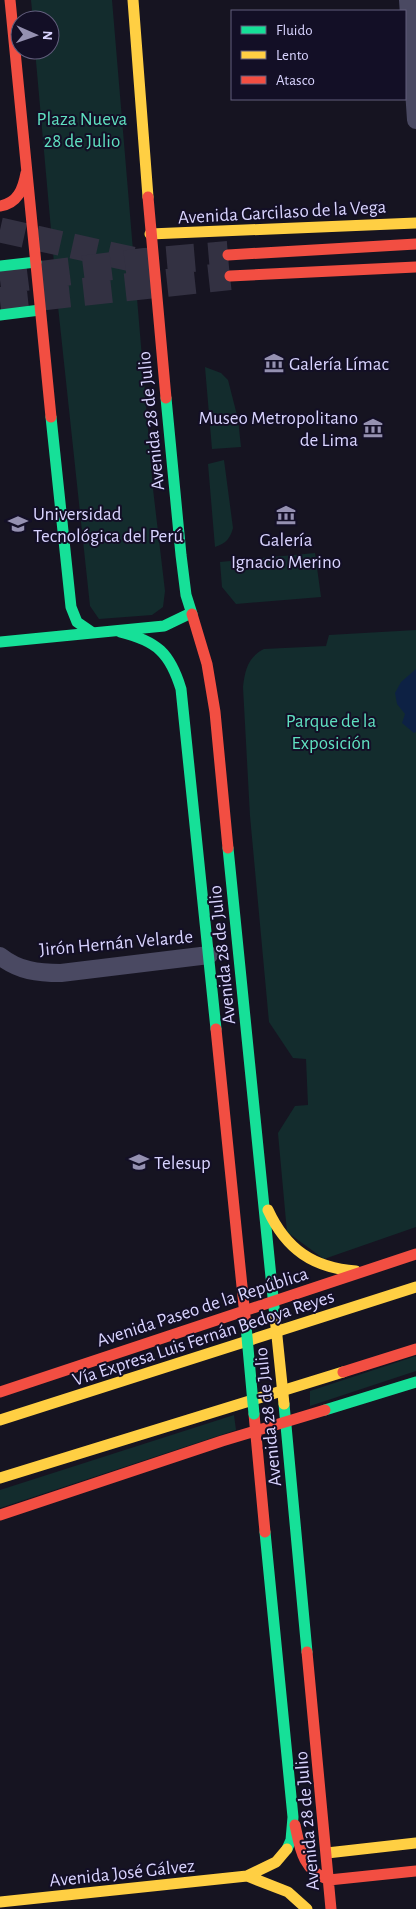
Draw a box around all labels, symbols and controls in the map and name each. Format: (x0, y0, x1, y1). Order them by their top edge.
north arrow (10, 10, 60, 60)
legend (231, 10, 406, 100)
text: Fluido (276, 23, 313, 38)
text: N (40, 30, 54, 41)
text: Lento (276, 48, 309, 63)
text: Atasco (276, 73, 315, 88)
park label: Plaza Nueva 28 de Julio (37, 110, 128, 151)
street label: Avenida Garcilaso de la Vega (177, 198, 387, 227)
street label: Avenida 28 de Julio (135, 350, 168, 491)
museum icon: Galería Límac (263, 352, 285, 374)
place label: Galería Límac (289, 355, 389, 374)
place label: Museo Metropolitano de Lima (198, 409, 358, 450)
museum icon: Museo Metropolitano de Lima (362, 417, 384, 439)
museum icon: Galería Ignacio Merino (275, 504, 297, 526)
place label: Universidad Tecnológica del Perú (33, 505, 183, 546)
school or university icon: Universidad Tecnológica del Perú (7, 513, 29, 535)
place label: Galería Ignacio Merino (231, 531, 341, 572)
park label: Parque de la Exposición (286, 712, 376, 753)
street label: Avenida 28 de Julio (206, 884, 239, 1025)
street label: Jirón Hernán Velarde (39, 927, 194, 960)
school or university icon: Telesup (128, 1151, 150, 1173)
place label: Telesup (154, 1154, 211, 1173)
street label: Avenida Paseo de la República (94, 1264, 311, 1351)
street label: Vía Expresa Luis Fernán Bedoya Reyes (70, 1287, 337, 1390)
street label: Avenida 28 de Julio (252, 1346, 285, 1487)
street label: Avenida 28 de Julio (292, 1750, 323, 1891)
street label: Avenida José Gálvez (49, 1856, 196, 1891)

